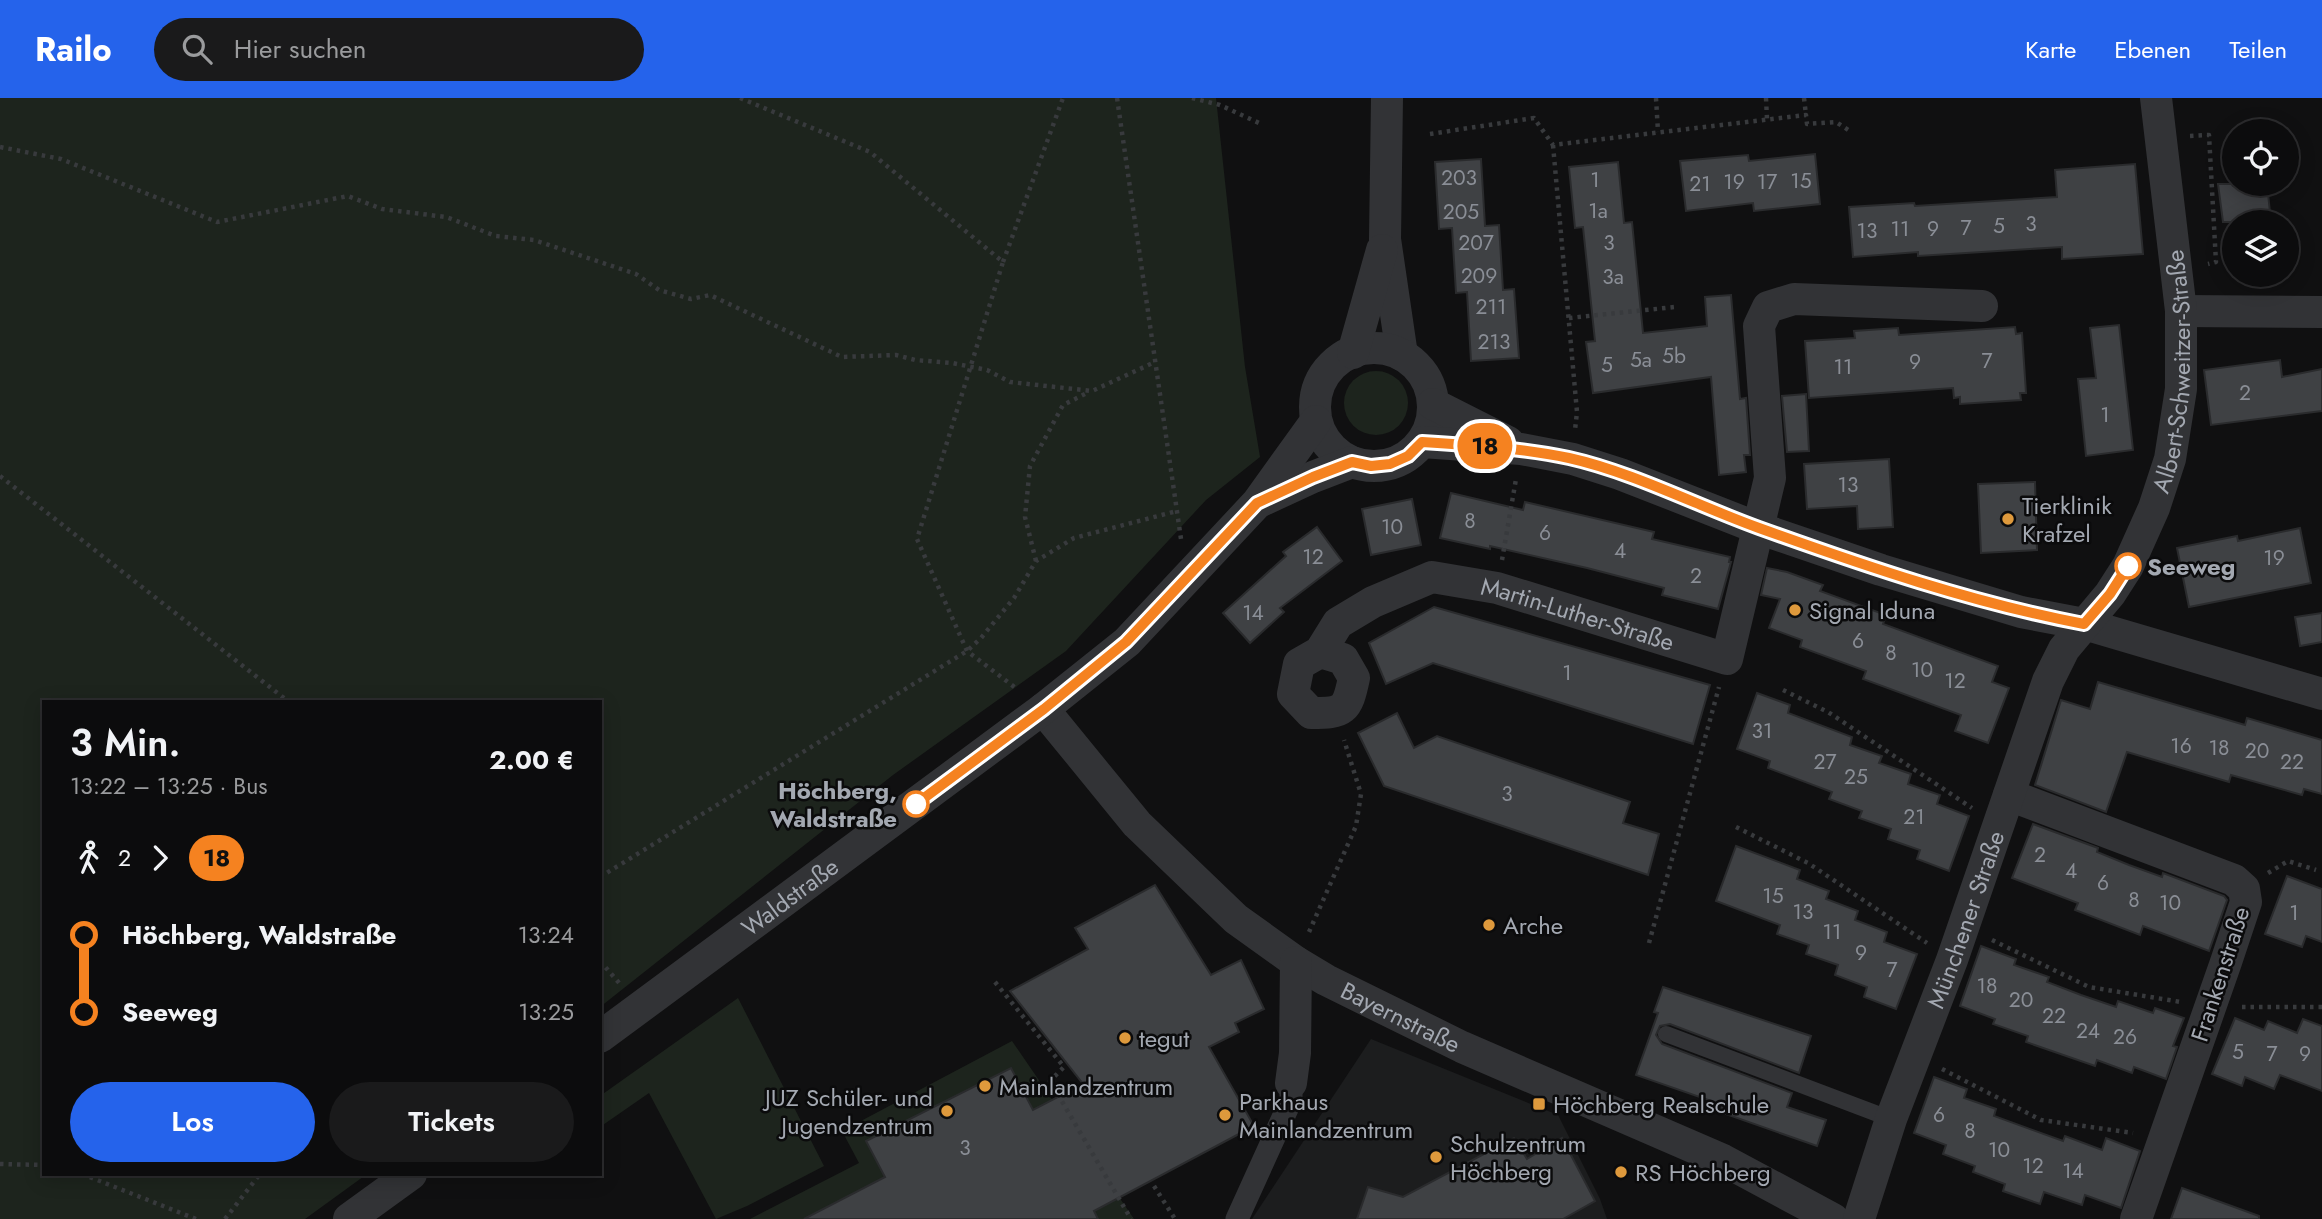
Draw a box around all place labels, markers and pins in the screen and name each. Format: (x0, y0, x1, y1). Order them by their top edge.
place label: Tierklinik Krafzel (2022, 488, 2112, 551)
marker: Tierklinik Krafzel (2000, 511, 2016, 527)
place label: Seeweg (2147, 549, 2235, 584)
marker: Seeweg (2115, 553, 2141, 579)
place label: Signal Iduna (1809, 593, 1935, 628)
marker: Signal Iduna (1787, 602, 1803, 618)
place label: Höchberg, Waldstraße (770, 773, 897, 836)
marker: Höchberg, Waldstraße (903, 791, 929, 817)
place label: Arche (1503, 908, 1563, 943)
marker: Arche (1481, 917, 1497, 933)
place label: tegut (1139, 1021, 1189, 1056)
marker: tegut (1117, 1030, 1133, 1046)
place label: Mainlandzentrum (999, 1069, 1173, 1104)
marker: Mainlandzentrum (977, 1078, 993, 1094)
place label: JUZ Schüler- und Jugendzentrum (762, 1080, 933, 1143)
place label: Parkhaus Mainlandzentrum (1239, 1084, 1413, 1147)
place label: Höchberg Realschule (1553, 1087, 1769, 1122)
marker: Höchberg Realschule (1531, 1096, 1547, 1112)
marker: JUZ Schüler- und Jugendzentrum (939, 1103, 955, 1119)
marker: Parkhaus Mainlandzentrum (1217, 1107, 1233, 1123)
place label: Schulzentrum Höchberg (1450, 1126, 1586, 1189)
marker: Schulzentrum Höchberg (1428, 1149, 1444, 1165)
place label: RS Höchberg (1635, 1155, 1771, 1190)
marker: RS Höchberg (1613, 1164, 1629, 1180)

